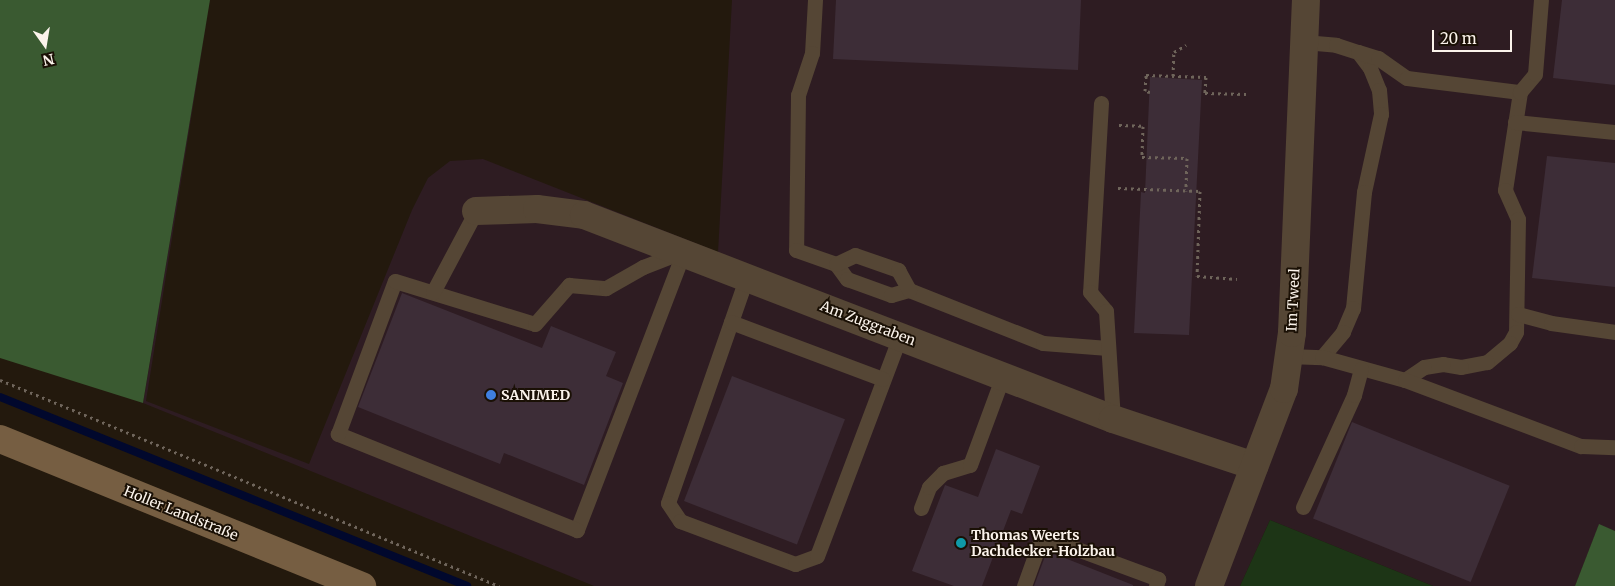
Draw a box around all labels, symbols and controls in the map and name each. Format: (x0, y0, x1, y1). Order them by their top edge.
north arrow (20, 20, 70, 70)
scale bar (1435, 20, 1515, 52)
text: 20 m (1440, 29, 1477, 48)
text: N (41, 50, 56, 70)
street label: Im Tweel (1283, 268, 1303, 332)
street label: Am Zuggraben (818, 297, 918, 349)
place label: SANIMED (501, 387, 570, 403)
marker: SANIMED (485, 389, 497, 401)
street label: Holler Landstraße (121, 482, 241, 544)
place label: Thomas Weerts Dachdecker-Holzbau (971, 527, 1115, 560)
marker: Thomas Weerts Dachdecker-Holzbau (955, 537, 967, 549)

